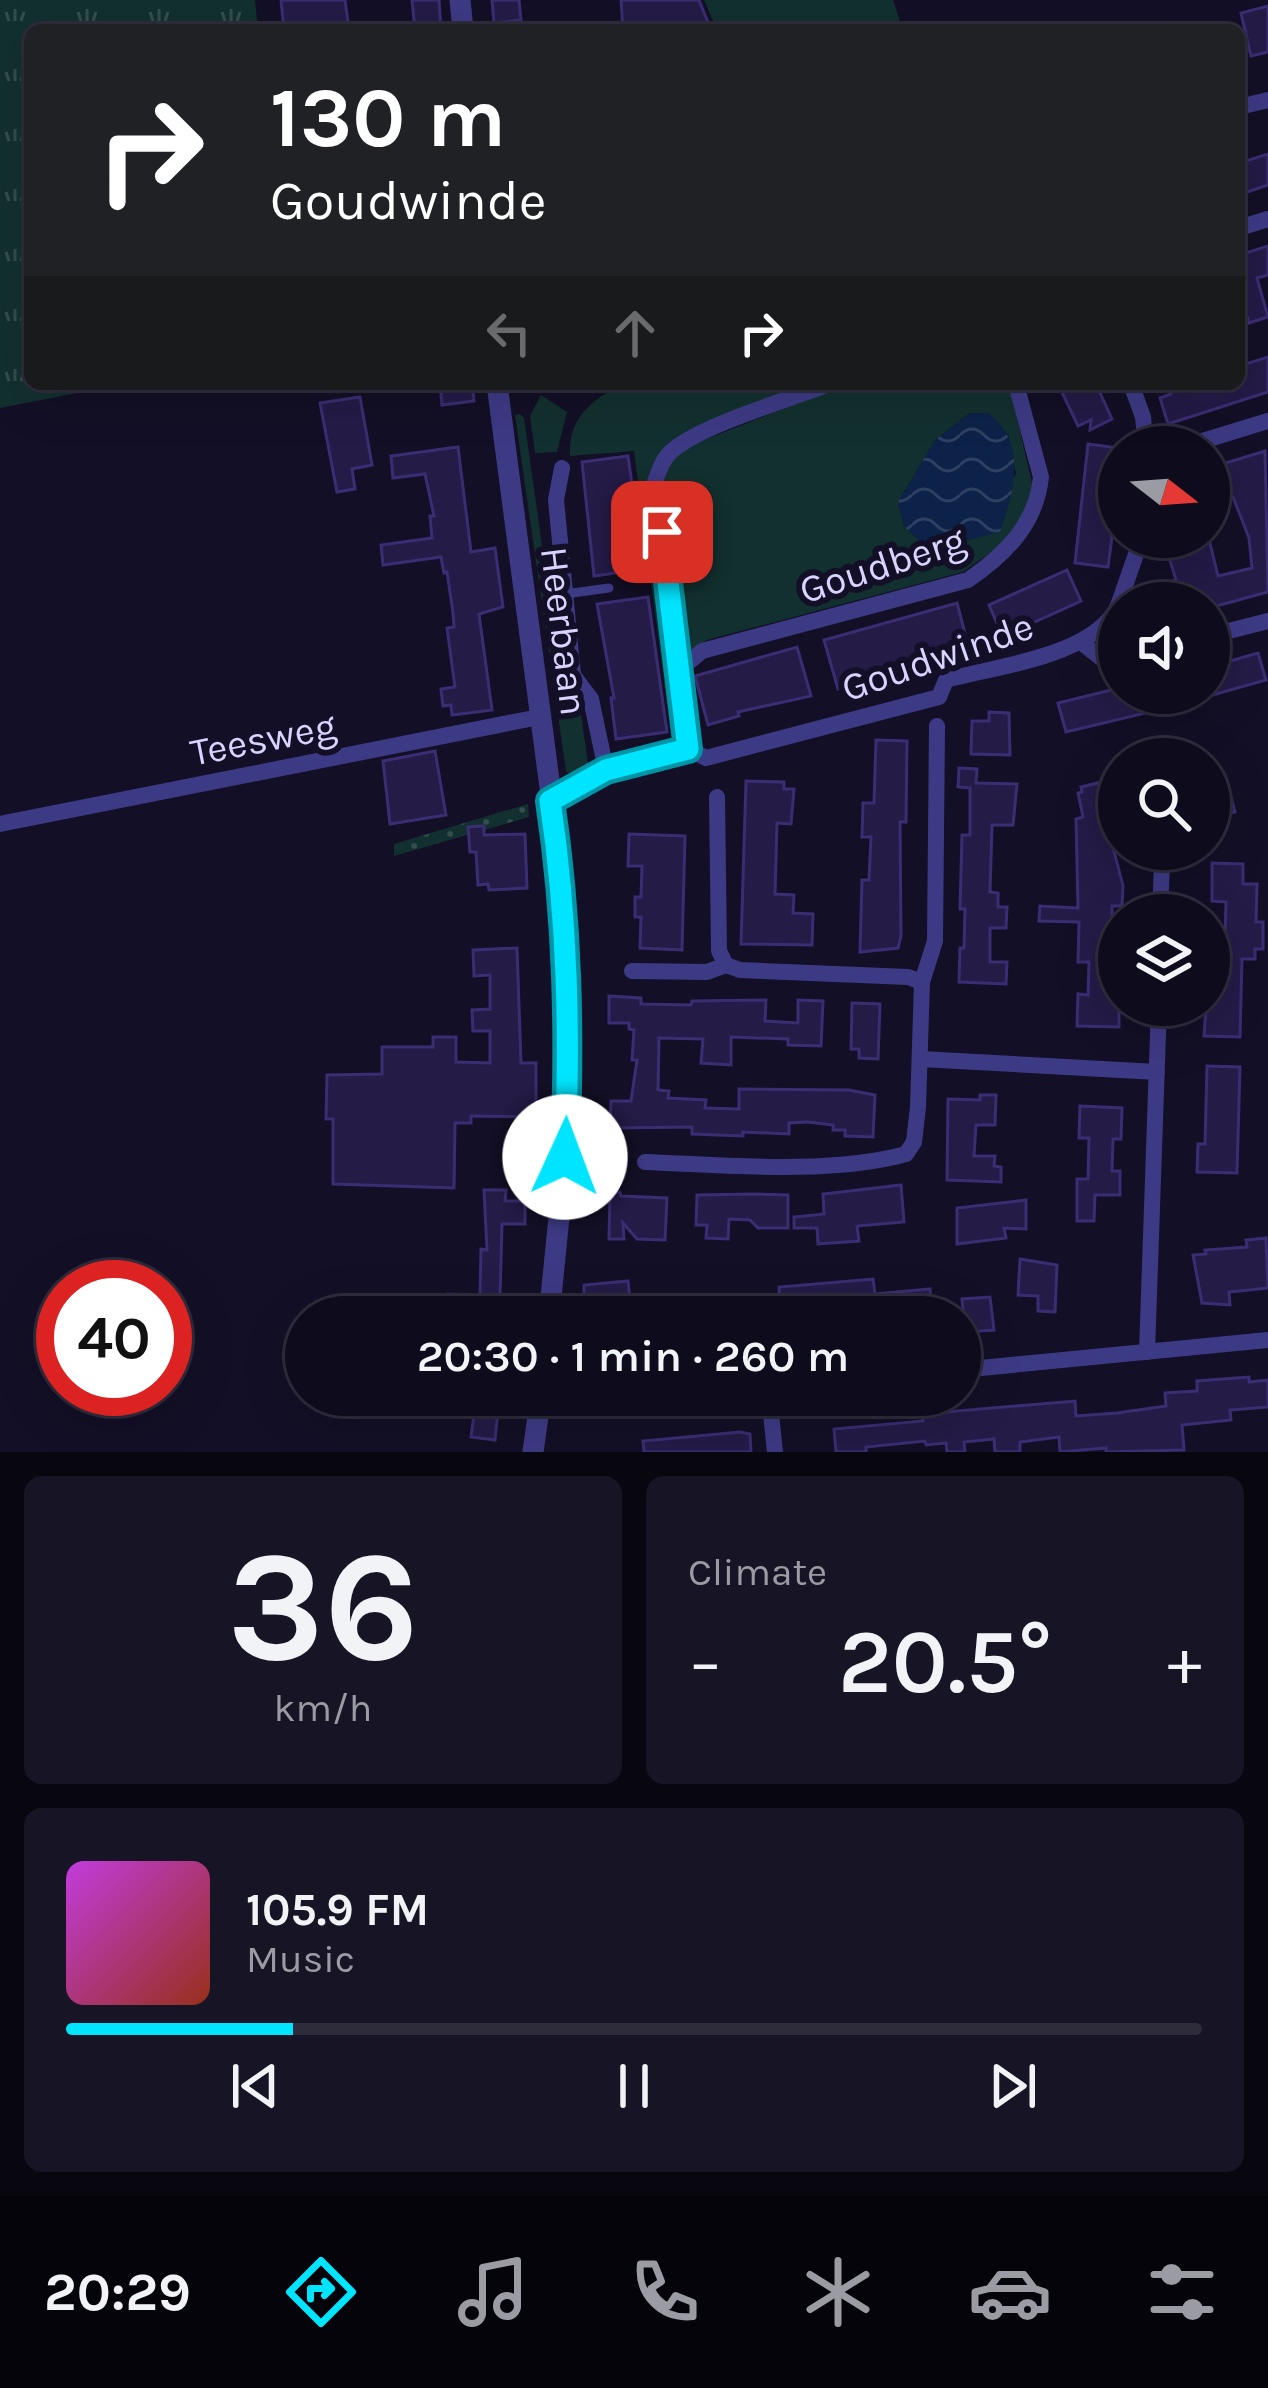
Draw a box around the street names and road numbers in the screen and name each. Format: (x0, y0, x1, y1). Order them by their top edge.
street label: Goudberg (794, 517, 971, 613)
street label: Heerbaan (531, 544, 597, 718)
street label: Goudwinde (835, 603, 1039, 711)
street label: Teesweg (186, 702, 340, 776)

